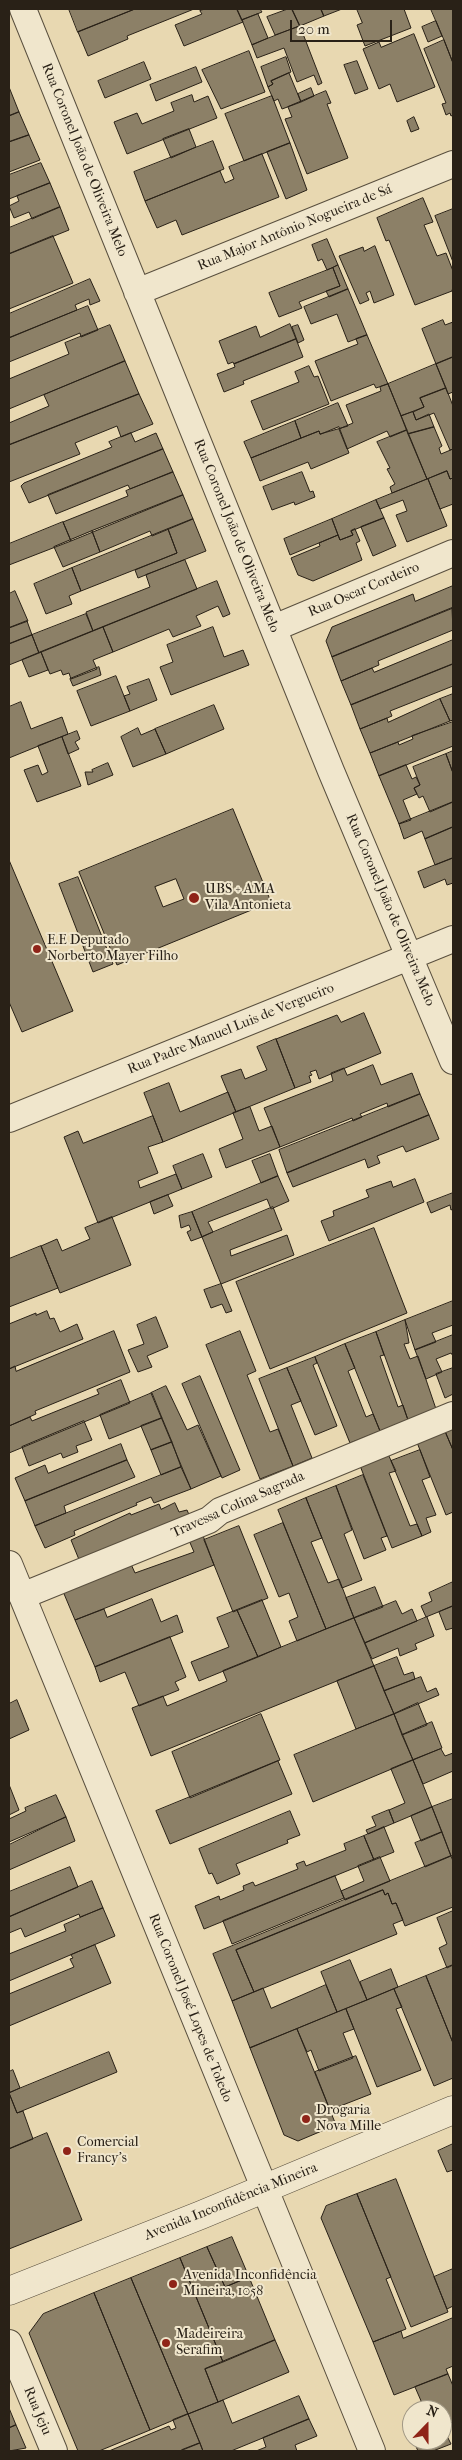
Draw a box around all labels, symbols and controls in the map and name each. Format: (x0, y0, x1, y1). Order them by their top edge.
scale bar (292, 10, 394, 42)
text: 20 m (298, 20, 330, 38)
street label: Rua Coronel João de Oliveira Melo (37, 61, 131, 259)
street label: Rua Major Antônio Nogueira de Sá (195, 181, 395, 275)
street label: Rua Coronel João de Oliveira Melo (189, 437, 283, 635)
street label: Rua Oscar Cordeiro (306, 559, 422, 621)
street label: Rua Coronel João de Oliveira Melo (342, 811, 438, 1009)
place label: UBS + AMA Vila Antonieta (205, 882, 291, 914)
marker: UBS + AMA Vila Antonieta (187, 891, 201, 905)
place label: E.E Deputado Norberto Mayer Filho (47, 933, 178, 966)
marker: E.E Deputado Norberto Mayer Filho (31, 943, 43, 955)
street label: Rua Padre Manuel Luis de Vergueiro (125, 980, 337, 1078)
street label: Travessa Colina Sagrada (169, 1468, 307, 1542)
street label: Rua Coronel José Lopes de Toledo (144, 1911, 236, 2105)
place label: Drogaria Nova Mille (316, 2103, 381, 2136)
marker: Drogaria Nova Mille (300, 2113, 312, 2125)
place label: Comercial Francy's (77, 2135, 139, 2168)
marker: Comercial Francy's (61, 2145, 73, 2157)
street label: Avenida Inconfidência Mineira (142, 2160, 320, 2244)
place label: Avenida Inconfidência Mineira, 1058 (183, 2268, 317, 2300)
marker: Avenida Inconfidência Mineira, 1058 (167, 2278, 179, 2290)
place label: Madeireira Serafim (176, 2327, 243, 2360)
marker: Madeireira Serafim (160, 2337, 172, 2349)
street label: Rua Jeju (19, 2384, 55, 2438)
north arrow (402, 2400, 452, 2450)
text: N (424, 2402, 441, 2421)

